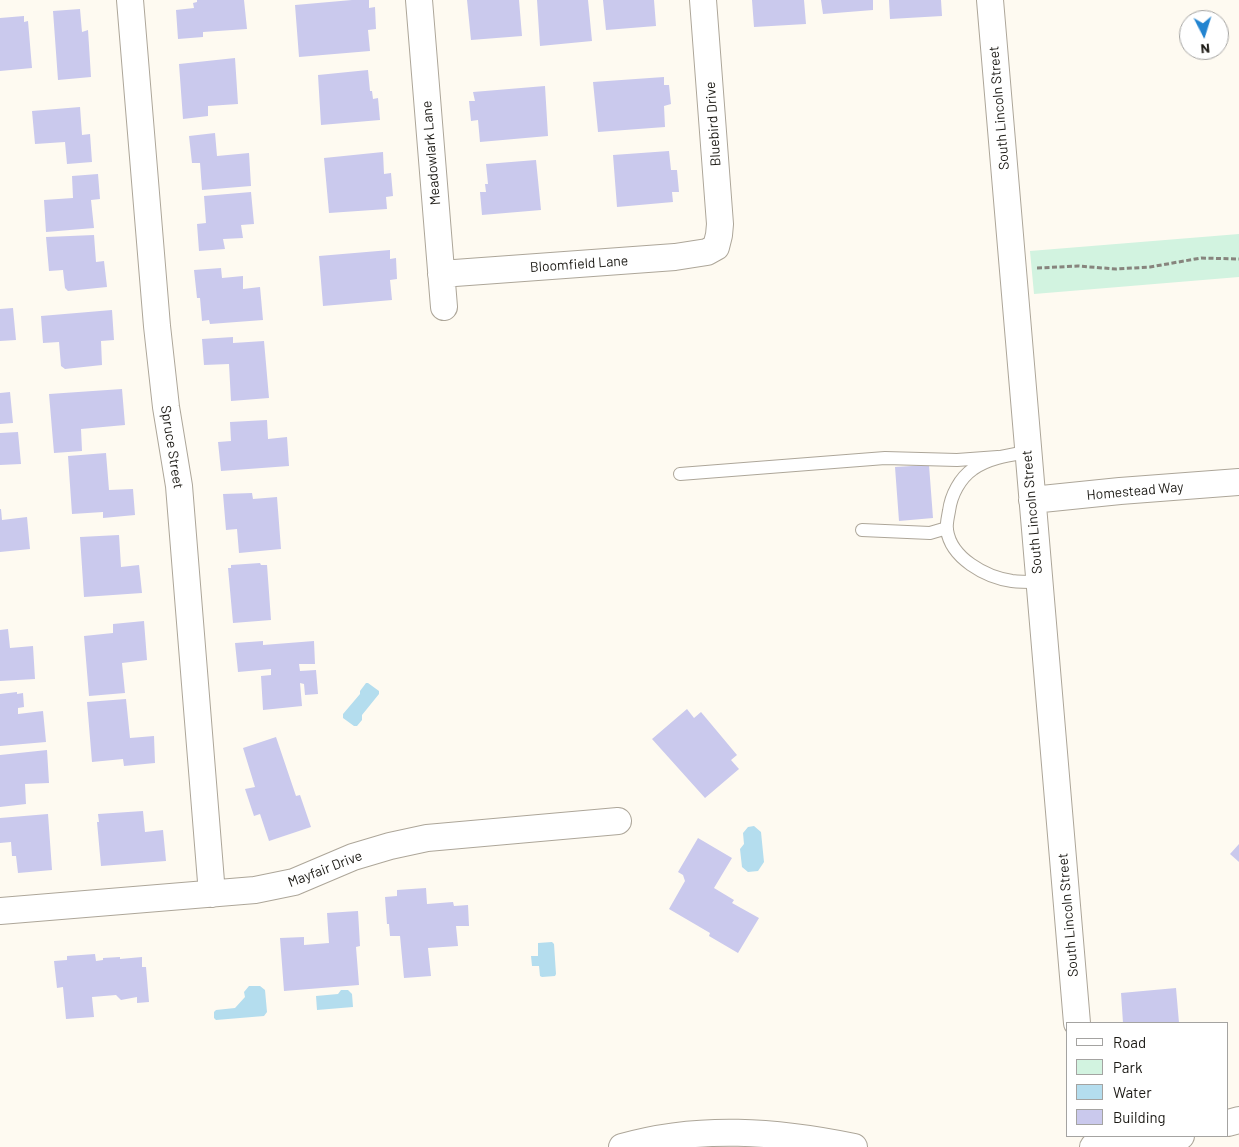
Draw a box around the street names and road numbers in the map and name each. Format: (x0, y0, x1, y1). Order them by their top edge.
street label: South Lincoln Street (985, 45, 1013, 171)
street label: Bluebird Drive (702, 81, 724, 167)
street label: Meadowlark Lane (418, 100, 444, 206)
street label: Bloomfield Lane (529, 252, 629, 276)
street label: Spruce Street (157, 404, 187, 490)
street label: South Lincoln Street (1018, 449, 1046, 575)
street label: Homestead Way (1086, 478, 1184, 504)
street label: Mayfair Drive (286, 847, 364, 891)
street label: South Lincoln Street (1054, 852, 1082, 978)

